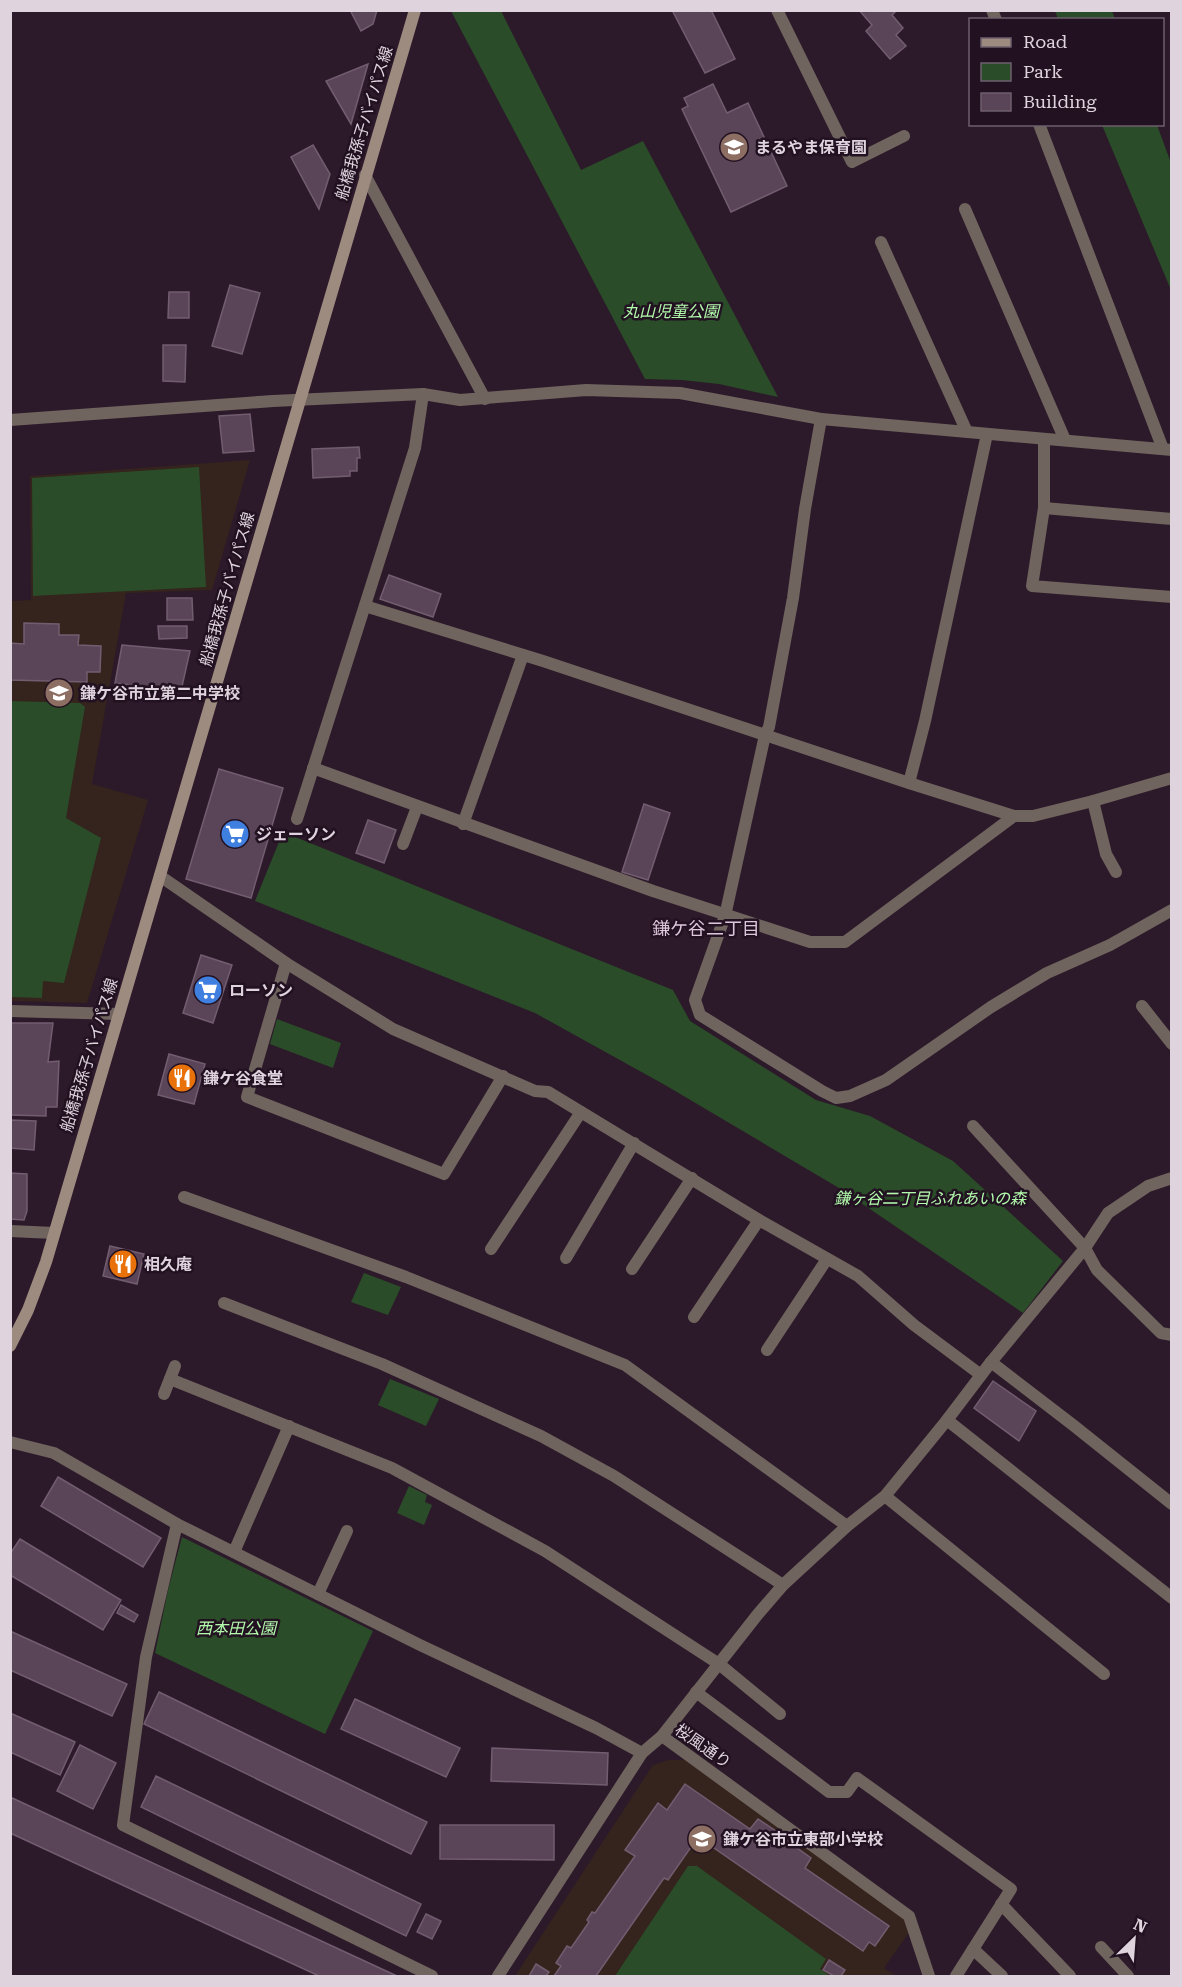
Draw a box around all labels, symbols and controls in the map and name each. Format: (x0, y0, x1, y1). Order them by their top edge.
legend (969, 18, 1164, 126)
text: Road (1023, 31, 1068, 52)
street label: 船橋我孫子バイパス線 (332, 44, 396, 202)
text: Park (1023, 61, 1063, 82)
text: Building (1023, 91, 1097, 112)
school or university icon: まるやま保育園 (718, 131, 750, 163)
place label: まるやま保育園 (755, 138, 867, 157)
park label: 丸山児童公園 (623, 302, 721, 321)
street label: 船橋我孫子バイパス線 (196, 510, 258, 668)
school or university icon: 鎌ケ谷市立第二中学校 (43, 677, 75, 709)
place label: 鎌ケ谷市立第二中学校 (80, 684, 240, 703)
supermarket icon: ジェーソン (219, 818, 251, 850)
place label: ジェーソン (256, 825, 336, 844)
district label: 鎌ケ谷二丁目 (652, 918, 760, 939)
supermarket icon: ローソン (192, 974, 224, 1006)
street label: 船橋我孫子バイパス線 (57, 976, 121, 1134)
place label: ローソン (229, 981, 293, 1000)
restaurant icon: 鎌ケ谷食堂 (166, 1062, 198, 1094)
place label: 鎌ケ谷食堂 (203, 1069, 283, 1088)
park label: 鎌ヶ谷二丁目ふれあいの森 (834, 1189, 1028, 1208)
restaurant icon: 相久庵 (107, 1248, 139, 1280)
place label: 相久庵 (144, 1255, 192, 1274)
park label: 西本田公園 (196, 1619, 278, 1638)
street label: 桜風通り (671, 1720, 735, 1772)
school or university icon: 鎌ケ谷市立東部小学校 (686, 1823, 718, 1855)
place label: 鎌ケ谷市立東部小学校 (723, 1830, 883, 1849)
north arrow (1104, 1909, 1164, 1969)
text: N (1131, 1915, 1150, 1937)

